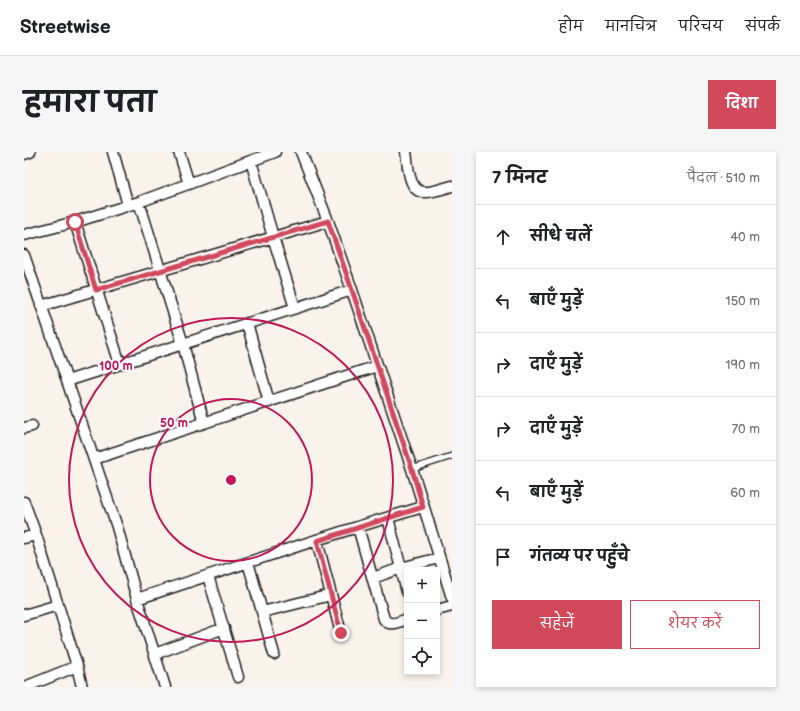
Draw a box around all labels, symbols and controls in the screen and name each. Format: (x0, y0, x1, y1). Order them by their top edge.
text: Streetwise (20, 16, 111, 39)
text: होम (559, 18, 583, 35)
text: मानचित्र (605, 18, 657, 35)
text: परिचय (679, 18, 723, 35)
text: संपर्क (745, 18, 780, 35)
button: दिशा (708, 80, 776, 129)
text: हमारा पता (24, 87, 156, 120)
text: 7 मिनट (492, 168, 547, 188)
text: पैदल · 510 m (687, 170, 760, 186)
route start (66, 213, 84, 231)
icon: ahead (492, 226, 514, 248)
text: सीधे चलें (530, 227, 592, 246)
text: 40 m (730, 229, 760, 245)
icon: left (492, 290, 514, 312)
text: बाएँ मुड़ें (530, 291, 583, 310)
text: 150 m (726, 293, 760, 309)
icon: right (492, 354, 514, 376)
text: दाएँ मुड़ें (530, 355, 582, 374)
text: 190 m (726, 357, 760, 373)
text: 100 m (99, 359, 133, 374)
text: 50 m (160, 416, 188, 431)
icon: right (492, 418, 514, 440)
text: दाएँ मुड़ें (530, 419, 582, 438)
text: 70 m (732, 421, 760, 437)
centre of rings (224, 473, 238, 487)
icon: left (492, 482, 514, 504)
text: बाएँ मुड़ें (530, 483, 583, 502)
text: 60 m (730, 485, 760, 501)
icon: arrive (492, 546, 514, 568)
text: गंतव्य पर पहुँचे (530, 547, 629, 566)
map controls (404, 567, 440, 675)
button: + (404, 567, 440, 603)
button: सहेजें (492, 600, 622, 649)
button: शेयर करें (630, 600, 760, 649)
button: − (404, 603, 440, 639)
route end (332, 624, 350, 642)
button: locate (404, 639, 440, 675)

